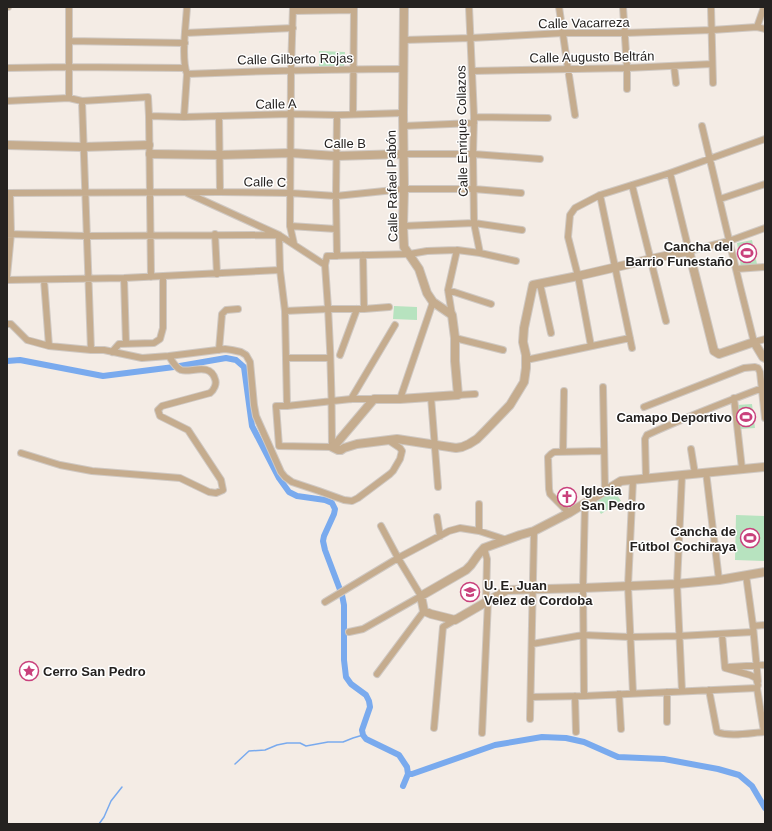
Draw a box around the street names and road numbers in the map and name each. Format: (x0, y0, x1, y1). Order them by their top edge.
street label: Calle Vacarreza (538, 15, 631, 31)
street label: Calle Augusto Beltrán (529, 48, 655, 66)
street label: Calle Gilberto Rojas (237, 50, 353, 68)
street label: Calle Enrique Collazos (453, 65, 471, 197)
street label: Calle A (255, 96, 297, 112)
street label: Calle Rafael Pabón (384, 130, 400, 242)
street label: Calle B (324, 136, 366, 151)
street label: Calle C (244, 174, 286, 190)

